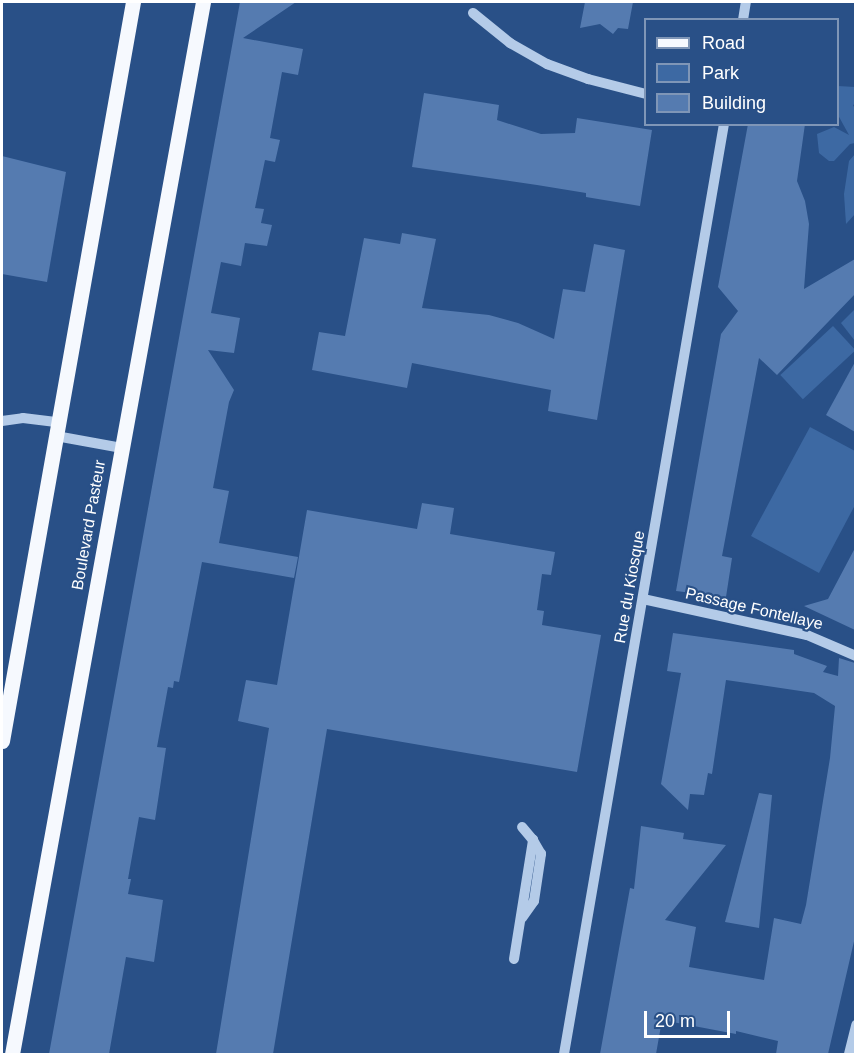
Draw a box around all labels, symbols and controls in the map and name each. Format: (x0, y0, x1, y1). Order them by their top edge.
legend (644, 18, 839, 126)
text: Road (702, 33, 745, 53)
text: Park (702, 63, 739, 83)
text: Building (702, 93, 766, 113)
street label: Boulevard Pasteur (68, 459, 110, 591)
street label: Rue du Kiosque (611, 529, 649, 645)
street label: Passage Fontellaye (683, 584, 825, 634)
scale bar (647, 999, 732, 1037)
text: 20 m (655, 1011, 695, 1031)

